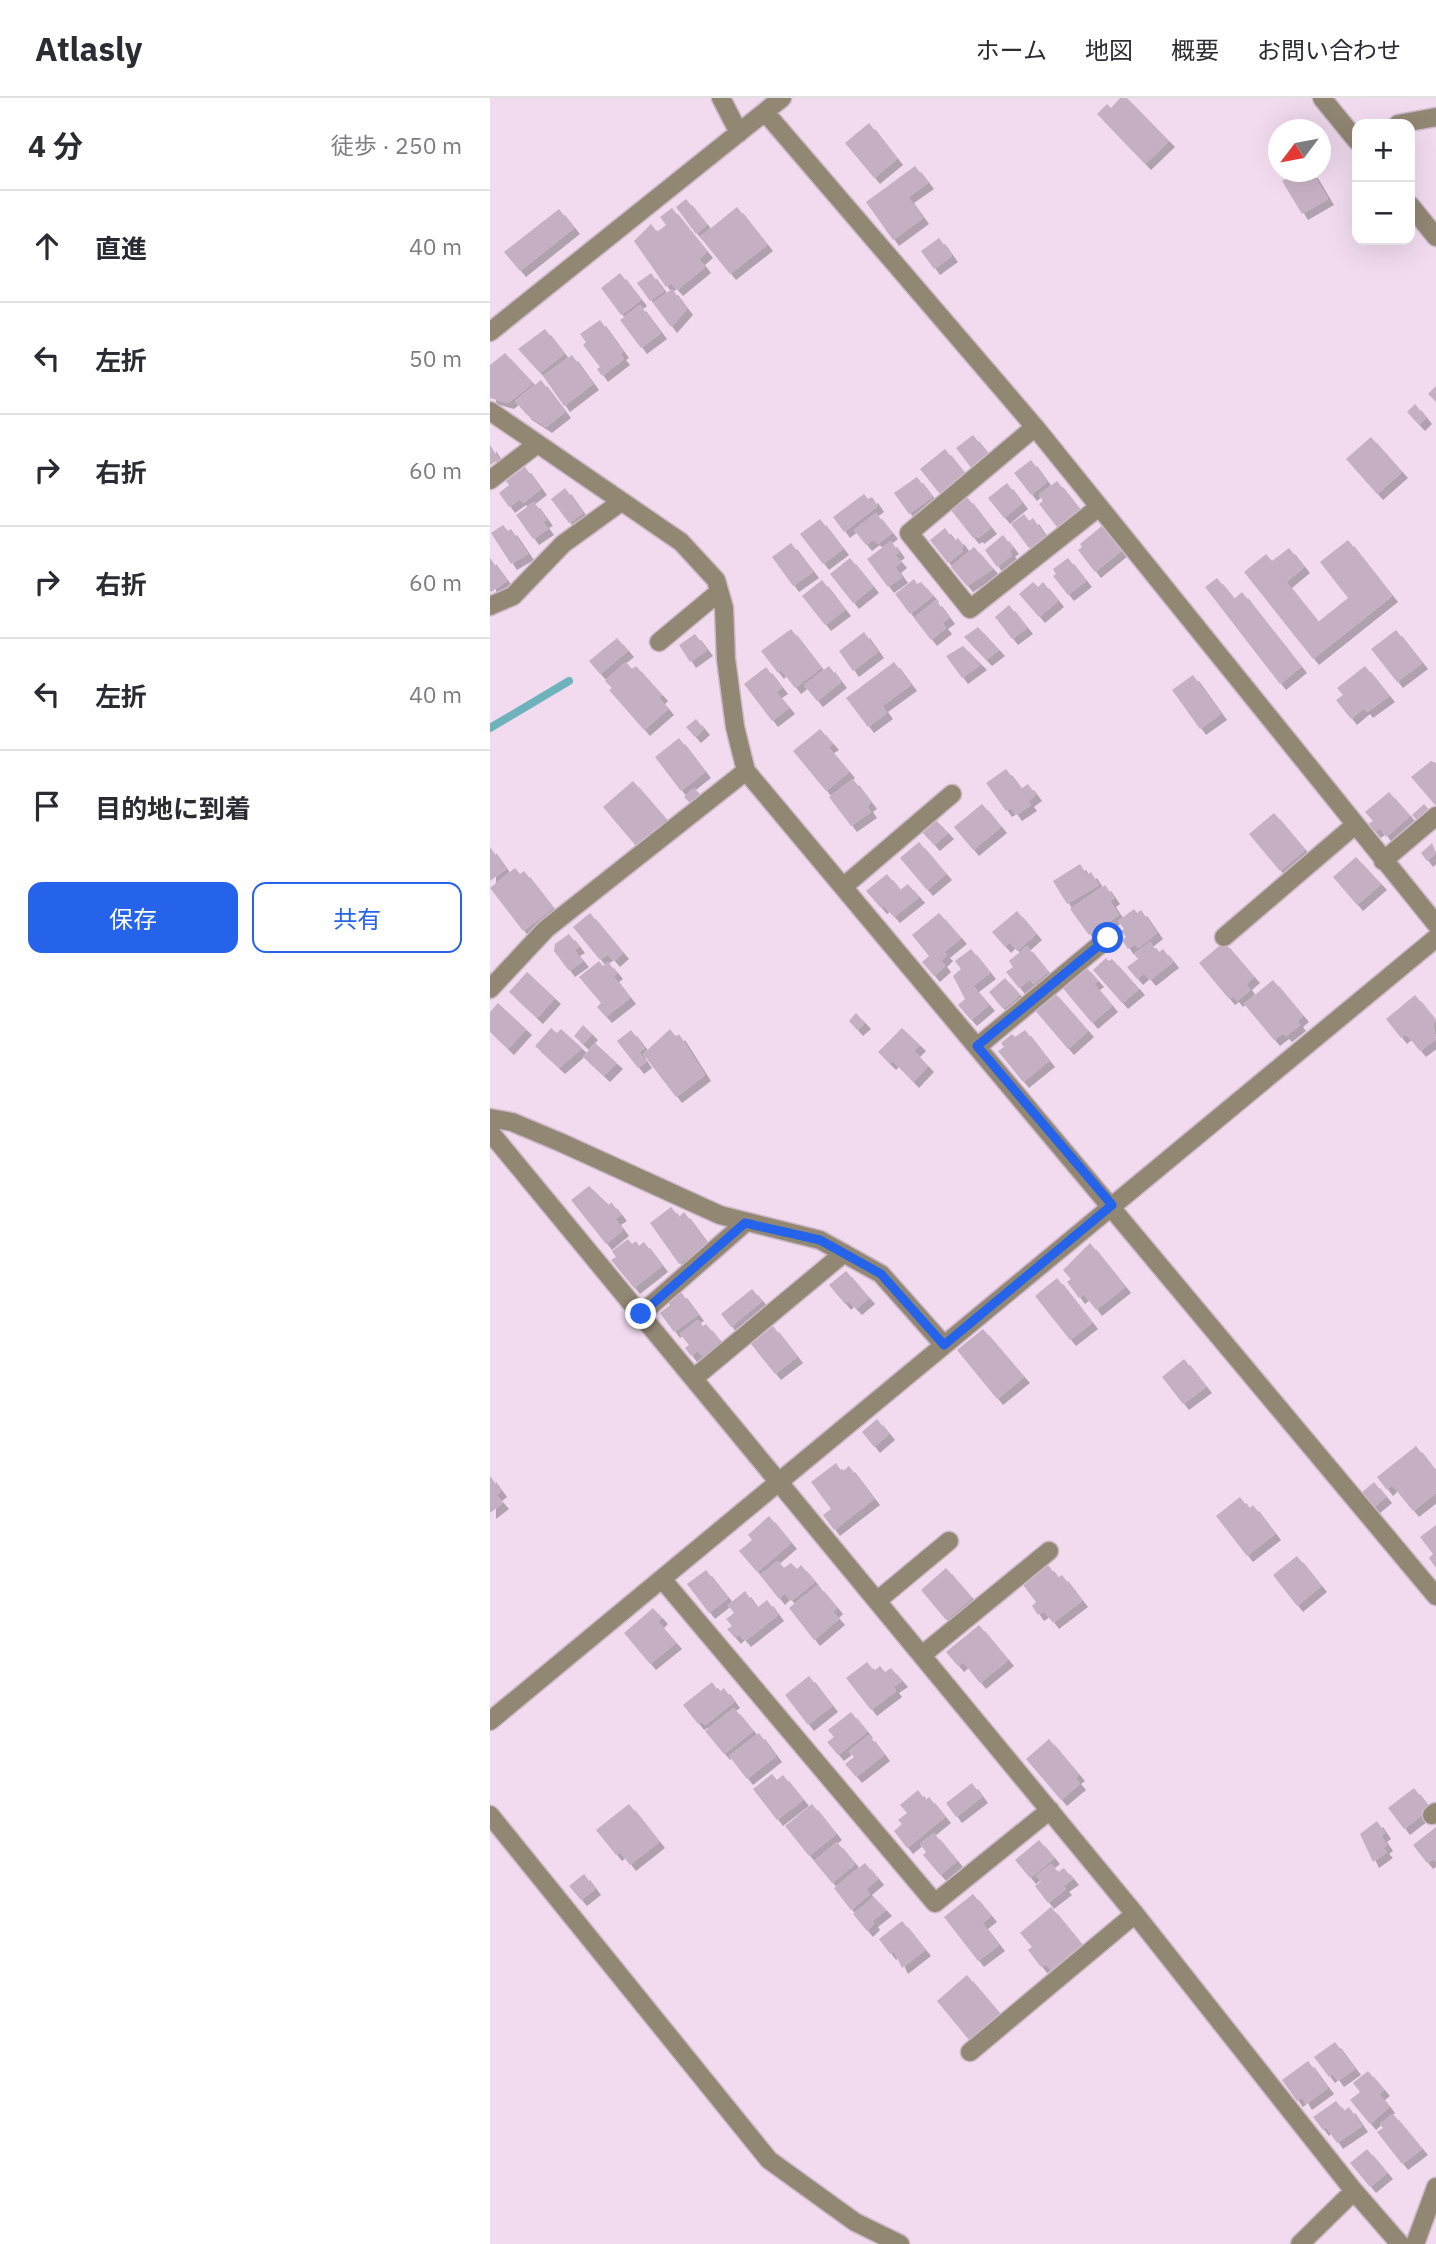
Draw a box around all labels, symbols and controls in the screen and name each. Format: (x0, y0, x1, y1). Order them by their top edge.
text: Atlasly (35, 27, 142, 70)
text: ホーム (976, 34, 1047, 66)
text: 地図 (1085, 34, 1133, 66)
text: 概要 (1171, 34, 1219, 66)
text: お問い合わせ (1257, 34, 1401, 66)
north arrow (1268, 119, 1331, 182)
map controls (1352, 119, 1415, 245)
button: + (1352, 119, 1415, 182)
text: 4 分 (28, 126, 83, 165)
text: 徒歩 · 250 m (331, 130, 462, 160)
button: − (1352, 182, 1415, 245)
icon: ahead (28, 227, 66, 265)
text: 直進 (95, 231, 147, 265)
text: 40 m (409, 231, 462, 261)
icon: left (28, 339, 66, 377)
text: 左折 (95, 343, 147, 377)
text: 50 m (409, 343, 462, 373)
icon: right (28, 451, 66, 489)
text: 右折 (95, 455, 147, 489)
text: 60 m (409, 455, 462, 485)
icon: right (28, 563, 66, 601)
text: 右折 (95, 567, 147, 601)
text: 60 m (409, 567, 462, 597)
icon: left (28, 675, 66, 713)
text: 左折 (95, 679, 147, 713)
text: 40 m (409, 679, 462, 709)
icon: arrive (28, 787, 66, 825)
text: 目的地に到着 (95, 791, 251, 825)
button: 保存 (28, 882, 238, 953)
button: 共有 (252, 882, 462, 953)
route start (1092, 922, 1123, 953)
route end (625, 1298, 656, 1329)

